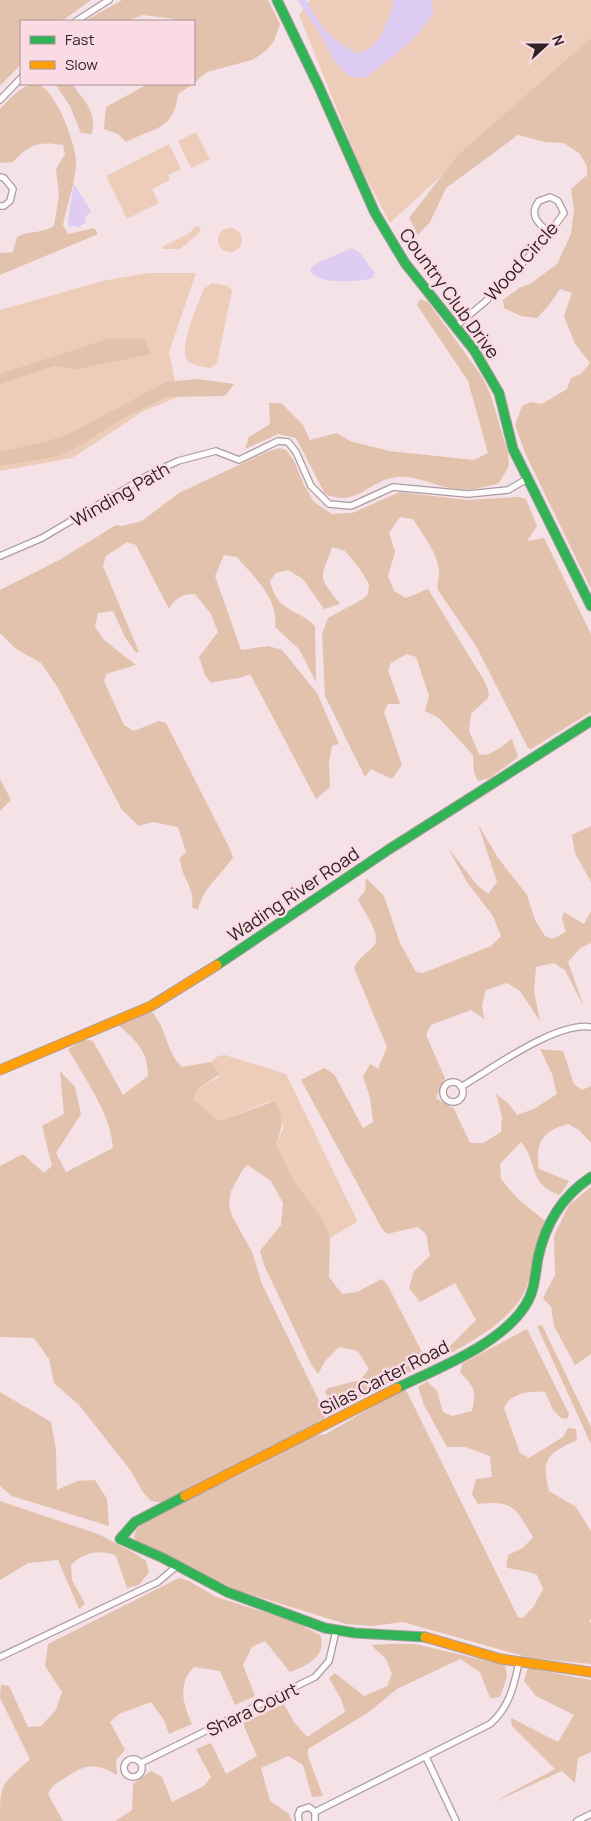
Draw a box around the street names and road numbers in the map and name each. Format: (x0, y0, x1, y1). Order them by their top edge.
street label: Wood Circle (479, 216, 563, 306)
street label: Country Club Drive (395, 223, 505, 363)
street label: Winding Path (67, 456, 173, 532)
street label: Wading River Road (223, 841, 363, 947)
street label: Silas Carter Road (315, 1334, 453, 1420)
street label: Shara Court (202, 1676, 302, 1742)

